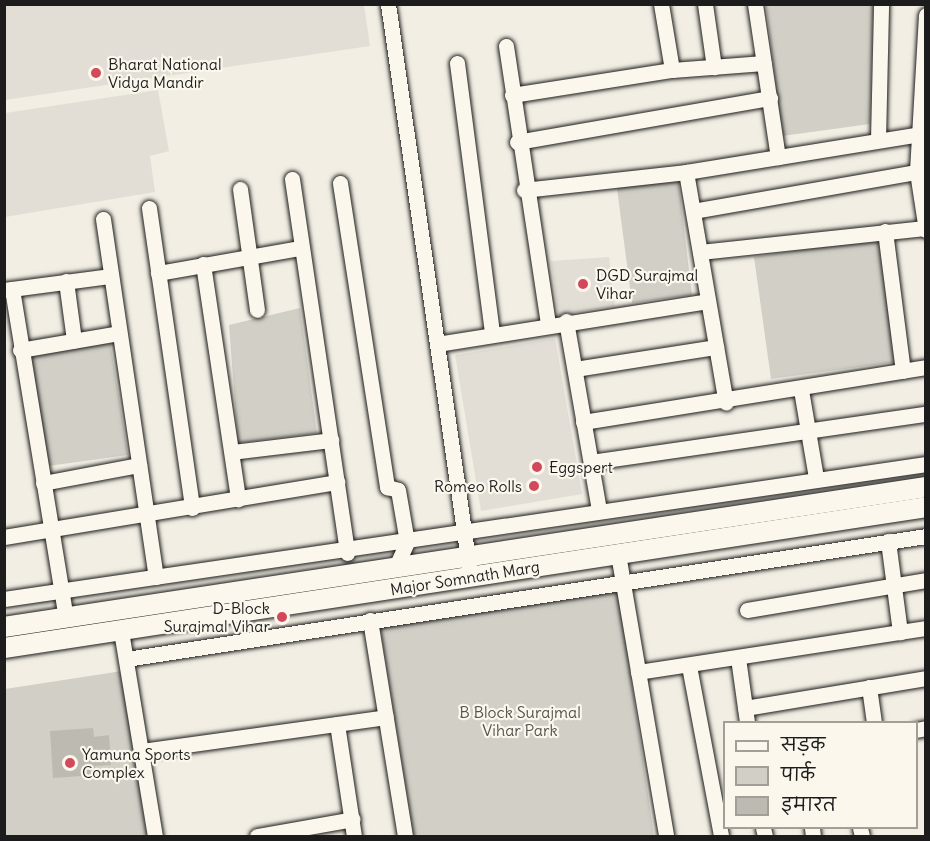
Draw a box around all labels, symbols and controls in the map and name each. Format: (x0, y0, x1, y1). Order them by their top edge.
place label: Bharat National Vidya Mandir (108, 54, 222, 92)
marker: Bharat National Vidya Mandir (89, 66, 103, 80)
place label: DGD Surajmal Vihar (596, 265, 698, 303)
marker: DGD Surajmal Vihar (574, 275, 592, 293)
place label: Eggspert (549, 457, 613, 477)
marker: Eggspert (530, 460, 544, 474)
place label: Romeo Rolls (434, 476, 522, 496)
marker: Romeo Rolls (527, 479, 541, 493)
street label: Major Somnath Marg (389, 557, 541, 599)
place label: D-Block Surajmal Vihar (164, 598, 270, 636)
marker: D-Block Surajmal Vihar (275, 610, 289, 624)
park label: B Block Surajmal Vihar Park (459, 702, 581, 740)
legend (723, 721, 918, 829)
text: सड़क (781, 733, 825, 756)
place label: Yamuna Sports Complex (82, 744, 191, 782)
marker: Yamuna Sports Complex (63, 756, 77, 770)
text: पार्क (781, 763, 815, 786)
text: इमारत (781, 793, 836, 816)

